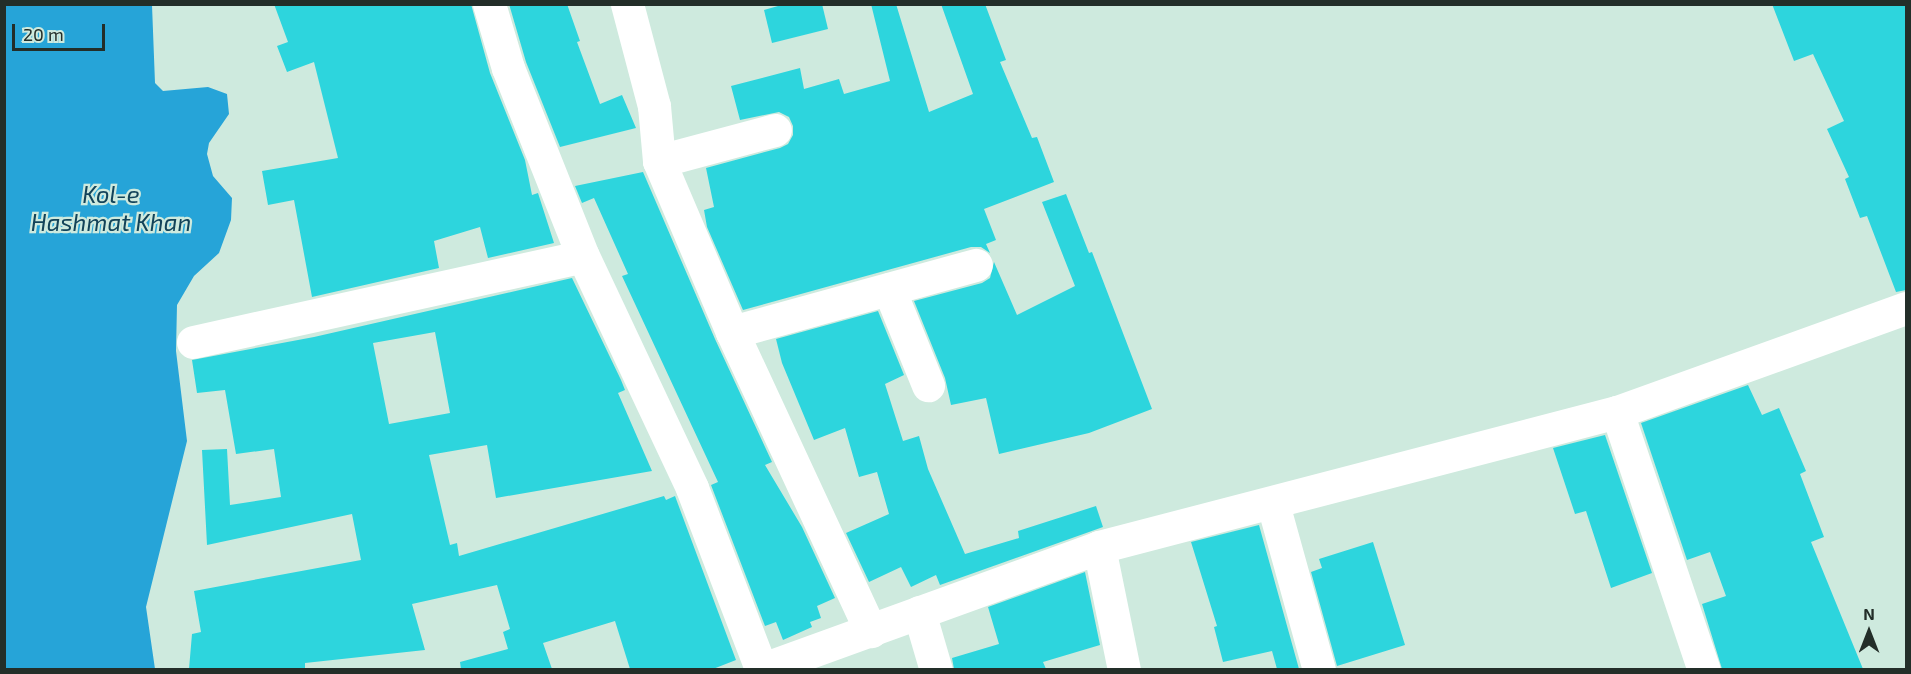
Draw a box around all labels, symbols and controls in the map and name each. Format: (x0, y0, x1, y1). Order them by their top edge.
scale bar (15, 12, 108, 50)
text: 20 m (23, 23, 64, 45)
water label: Kol-e Hashmat Khan (31, 180, 191, 236)
north arrow (1839, 602, 1899, 662)
text: N (1863, 604, 1875, 623)

